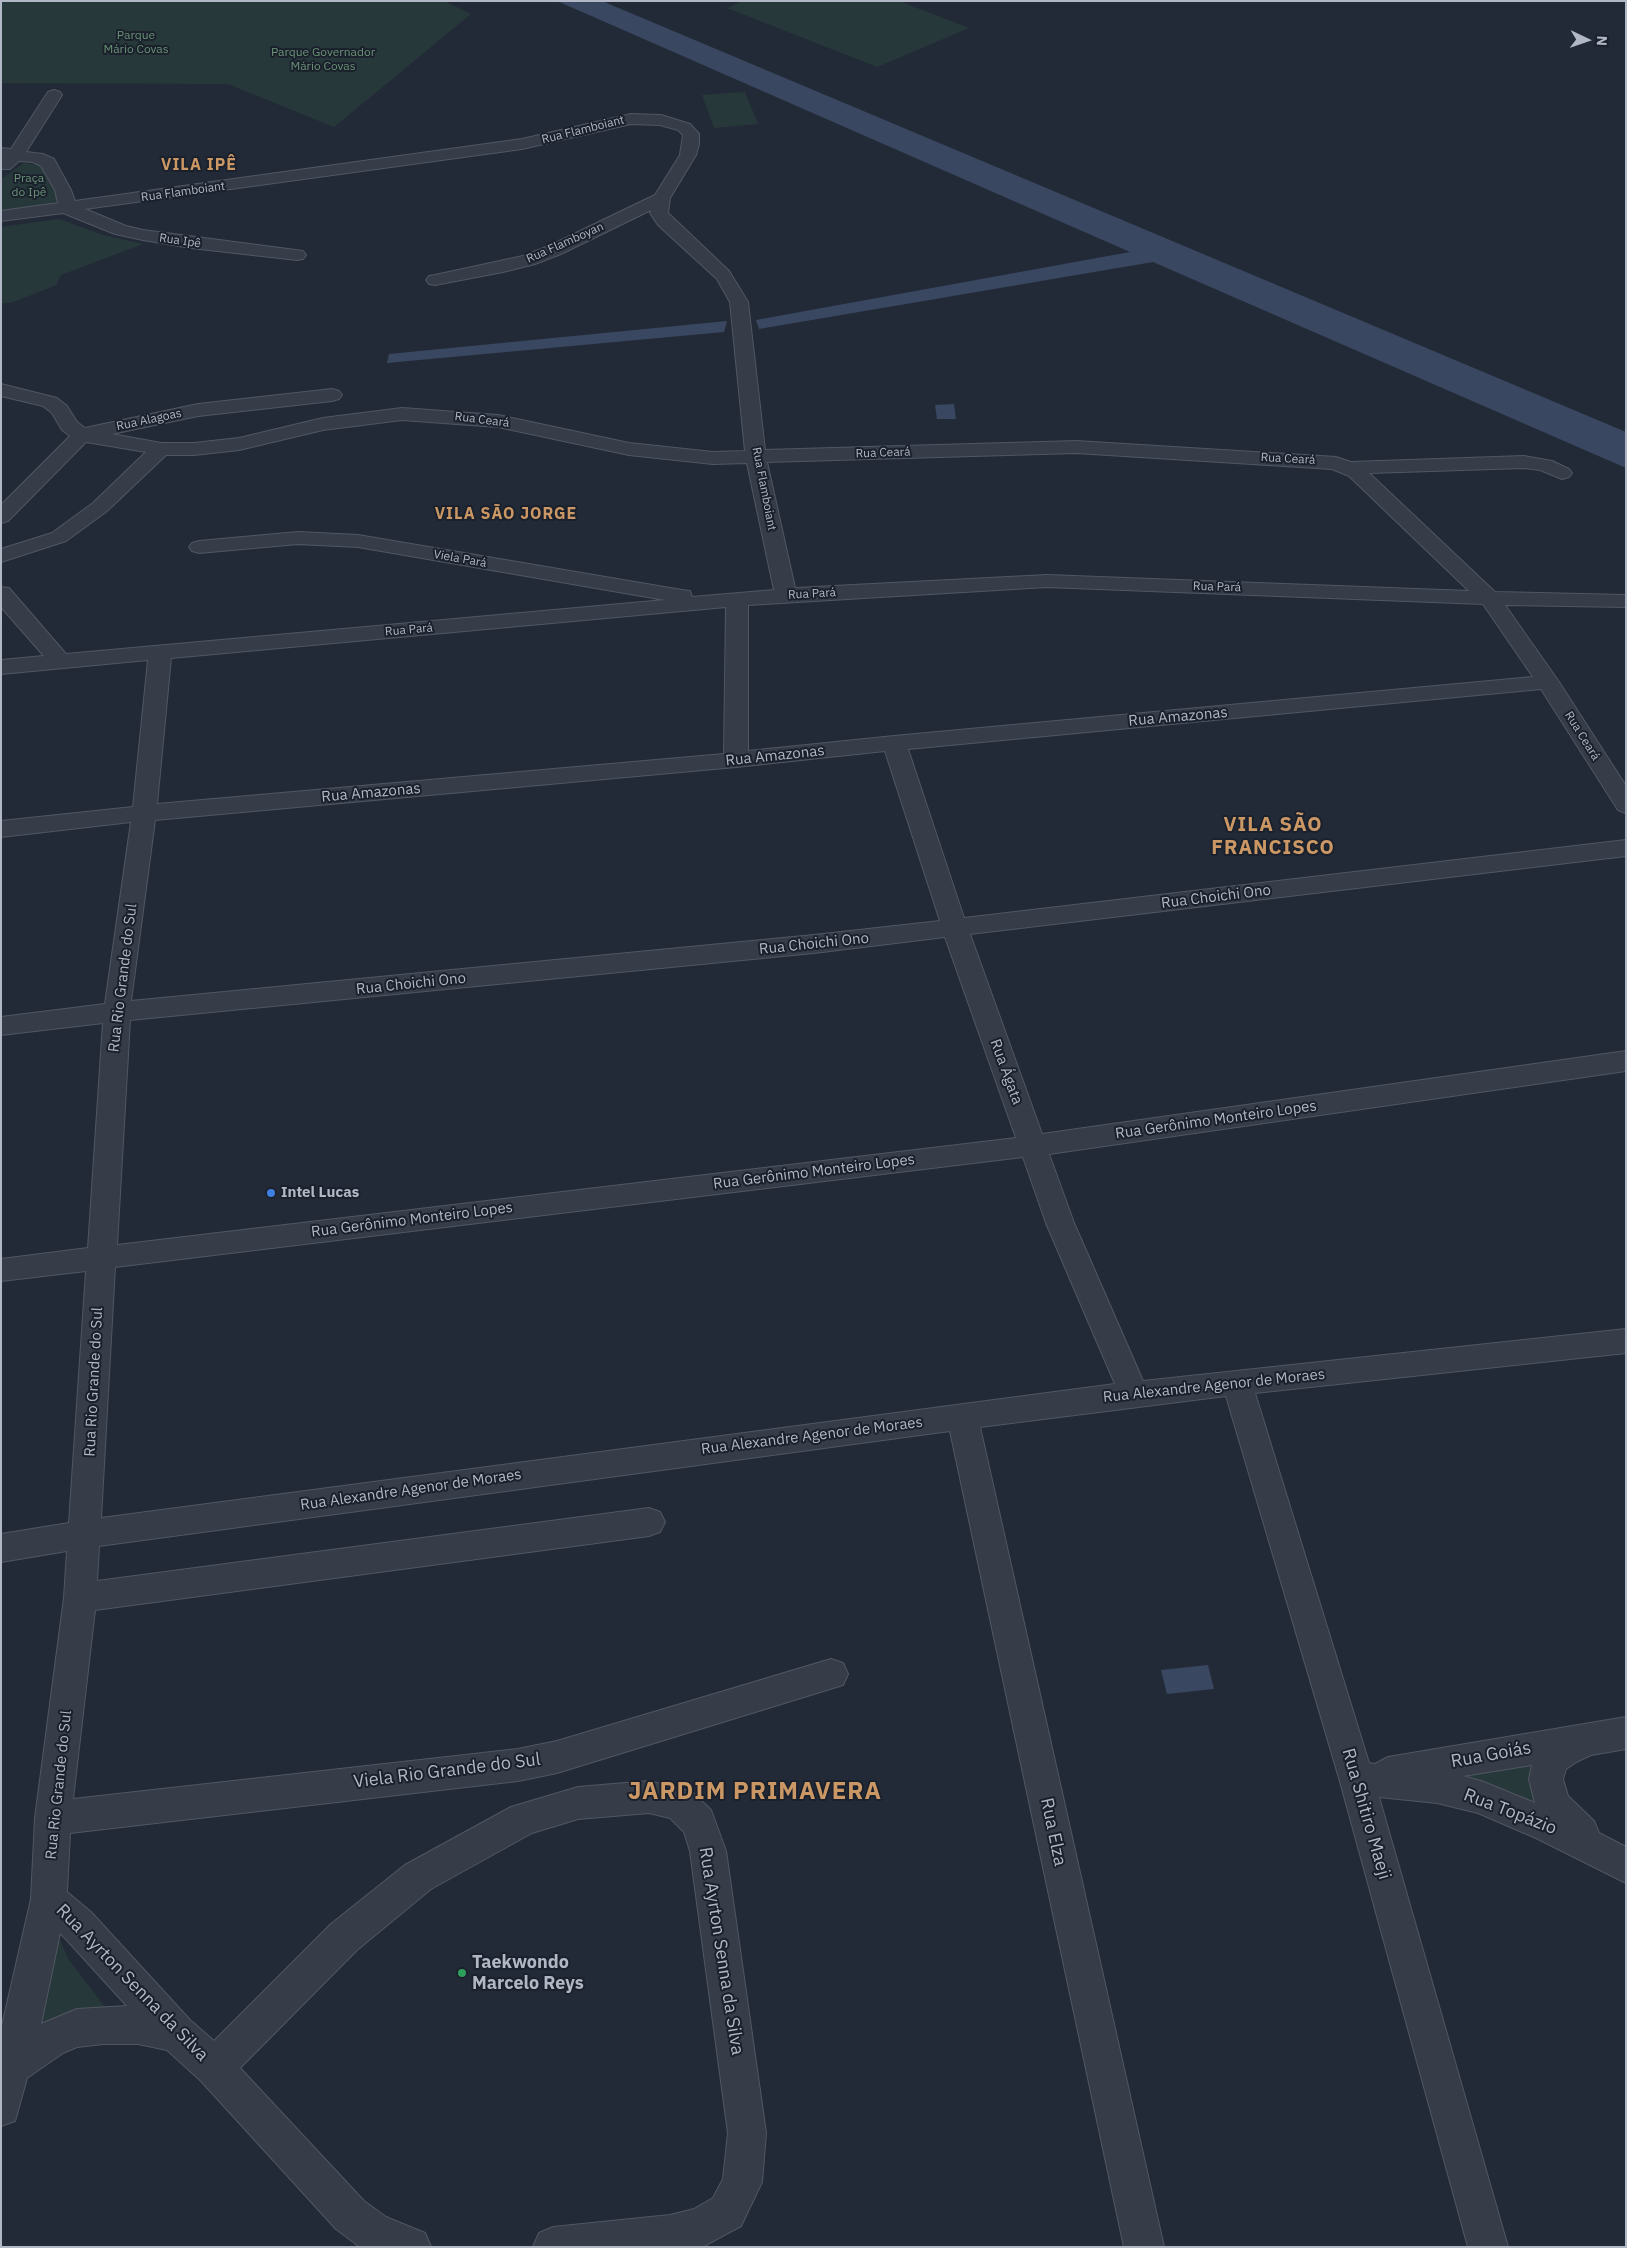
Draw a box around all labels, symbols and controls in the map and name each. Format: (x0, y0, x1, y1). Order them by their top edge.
north arrow (1562, 15, 1612, 65)
park label: Parque Mário Covas (103, 29, 169, 57)
text: N (1593, 35, 1611, 46)
park label: Parque Governador Mário Covas (271, 46, 375, 74)
street label: Rua Flamboiant (540, 113, 626, 147)
district label: VILA IPÊ (160, 155, 238, 175)
park label: Praça do Ipê (12, 172, 46, 200)
street label: Rua Flamboiant (140, 179, 226, 205)
street label: Rua Flamboyan (524, 219, 606, 267)
street label: Rua Ipê (158, 231, 202, 251)
street label: Rua Alagoas (115, 406, 183, 434)
street label: Rua Ceará (454, 410, 510, 430)
street label: Rua Ceará (855, 445, 911, 461)
street label: Rua Flamboiant (749, 446, 779, 532)
street label: Rua Ceará (1260, 450, 1316, 468)
district label: VILA SÃO JORGE (433, 504, 579, 524)
street label: Viela Pará (432, 547, 488, 571)
street label: Rua Pará (1193, 579, 1241, 595)
street label: Rua Pará (788, 586, 836, 602)
street label: Rua Pará (384, 621, 434, 639)
street label: Rua Amazonas (1128, 704, 1228, 730)
street label: Rua Ceará (1561, 709, 1603, 763)
street label: Rua Amazonas (725, 742, 825, 770)
street label: Rua Amazonas (321, 780, 421, 806)
district label: VILA SÃO FRANCISCO (1210, 813, 1336, 860)
street label: Rua Choichi Ono (1160, 881, 1272, 913)
street label: Rua Rio Grande do Sul (105, 903, 141, 1053)
street label: Rua Choichi Ono (758, 929, 870, 959)
street label: Rua Choichi Ono (355, 969, 467, 999)
street label: Rua Ágata (986, 1037, 1026, 1107)
street label: Rua Gerônimo Monteiro Lopes (1114, 1097, 1318, 1143)
street label: Rua Gerônimo Monteiro Lopes (712, 1151, 916, 1193)
place label: Intel Lucas (281, 1184, 359, 1202)
marker: Intel Lucas (265, 1187, 277, 1199)
street label: Rua Gerônimo Monteiro Lopes (310, 1199, 514, 1241)
street label: Rua Rio Grande do Sul (81, 1307, 107, 1457)
street label: Rua Alexandre Agenor de Moraes (1102, 1365, 1326, 1407)
street label: Rua Alexandre Agenor de Moraes (700, 1413, 924, 1459)
street label: Rua Alexandre Agenor de Moraes (299, 1466, 523, 1514)
street label: Rua Rio Grande do Sul (42, 1710, 76, 1860)
street label: Rua Goiás (1449, 1737, 1533, 1773)
street label: Rua Shitiro Maeji (1337, 1746, 1395, 1882)
street label: Viela Rio Grande do Sul (352, 1749, 542, 1793)
district label: JARDIM PRIMAVERA (626, 1778, 884, 1806)
street label: Rua Topázio (1460, 1784, 1560, 1840)
street label: Rua Elza (1035, 1796, 1071, 1868)
street label: Rua Ayrton Senna da Silva (694, 1845, 748, 2057)
street label: Rua Ayrton Senna da Silva (51, 1900, 213, 2066)
place label: Taekwondo Marcelo Reys (472, 1952, 584, 1995)
marker: Taekwondo Marcelo Reys (456, 1967, 468, 1979)

